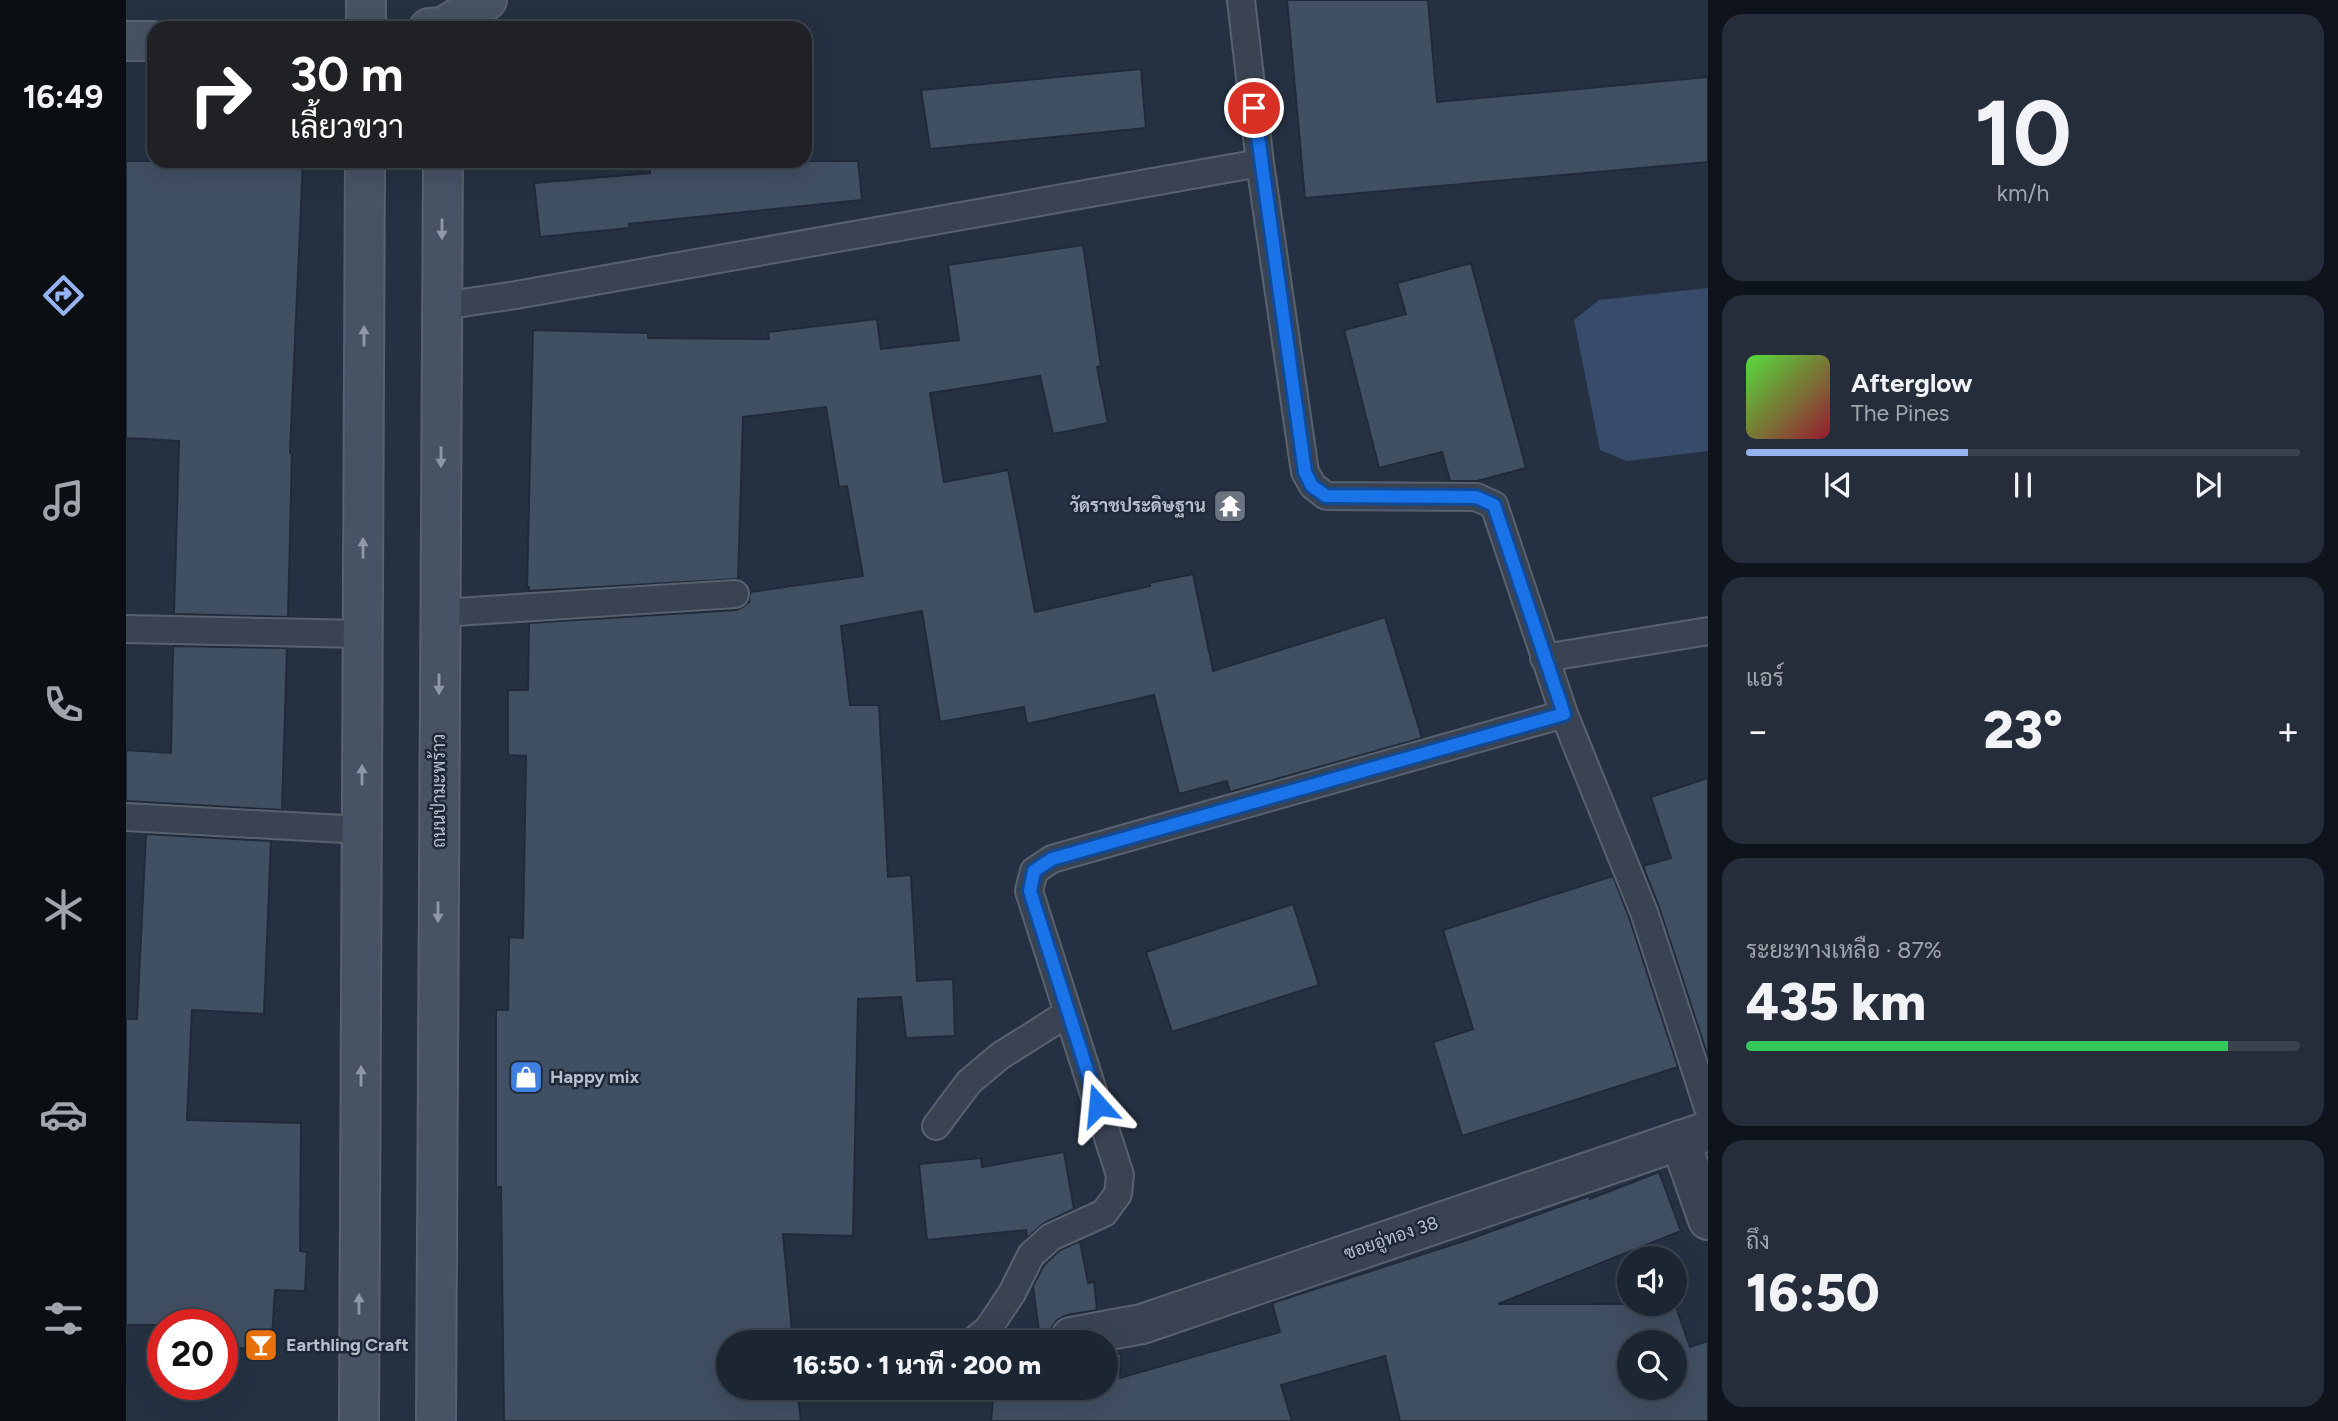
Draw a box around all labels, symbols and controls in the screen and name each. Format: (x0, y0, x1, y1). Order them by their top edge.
text: 30 m (290, 44, 403, 103)
icon: right (175, 49, 266, 140)
text: 16:49 (23, 78, 103, 116)
pin (1224, 78, 1284, 138)
text: 10 (1974, 79, 2072, 188)
icon: arrive (1235, 89, 1273, 127)
text: เลี้ยวขวา (290, 108, 404, 146)
text: km/h (1997, 179, 2049, 207)
one-way arrow (436, 218, 448, 240)
icon: directions (39, 271, 88, 320)
one-way arrow (358, 325, 370, 347)
text: Afterglow (1851, 367, 1973, 399)
text: The Pines (1851, 399, 1950, 427)
one-way arrow (435, 446, 447, 468)
icon: previous (1819, 466, 1857, 504)
icon: pause (2004, 466, 2042, 504)
icon: next (2189, 466, 2227, 504)
icon: music (39, 476, 88, 525)
temple icon: วัดราชประดิษฐาน (1211, 487, 1249, 525)
place label: วัดราชประดิษฐาน (1069, 494, 1206, 518)
one-way arrow (357, 537, 369, 559)
text: แอร์ (1746, 664, 1784, 692)
one-way arrow (433, 673, 445, 695)
icon: phone (39, 680, 88, 729)
text: 23° (1983, 699, 2063, 761)
text: − (1746, 708, 1770, 754)
text: + (2276, 708, 2300, 754)
street label: ถนนป่ามะพร้าว (427, 734, 450, 848)
one-way arrow (356, 764, 368, 786)
icon: climate (39, 885, 88, 934)
one-way arrow (432, 901, 444, 923)
text: ระยะทางเหลือ · 87% (1746, 936, 1942, 964)
text: 435 km (1746, 971, 1926, 1033)
shop icon: Happy mix (507, 1058, 545, 1096)
one-way arrow (355, 1065, 367, 1087)
place label: Happy mix (550, 1066, 639, 1088)
position arrow (1061, 1068, 1135, 1142)
icon: car (39, 1090, 88, 1139)
street label: ซอยอู่ทอง 38 (1341, 1211, 1442, 1266)
text: ถึง (1746, 1227, 1770, 1255)
map controls (1617, 1246, 1687, 1400)
button: sound (1617, 1246, 1687, 1316)
text: 16:50 (1746, 1262, 1880, 1324)
one-way arrow (354, 1293, 365, 1315)
icon: filters (39, 1294, 88, 1343)
speed limit sign: 20 (147, 1309, 238, 1400)
bar icon: Earthling Craft (242, 1326, 280, 1364)
button: search (1617, 1330, 1687, 1400)
place label: Earthling Craft (286, 1334, 409, 1356)
text: 16:50 · 1 นาที · 200 m (793, 1349, 1041, 1381)

